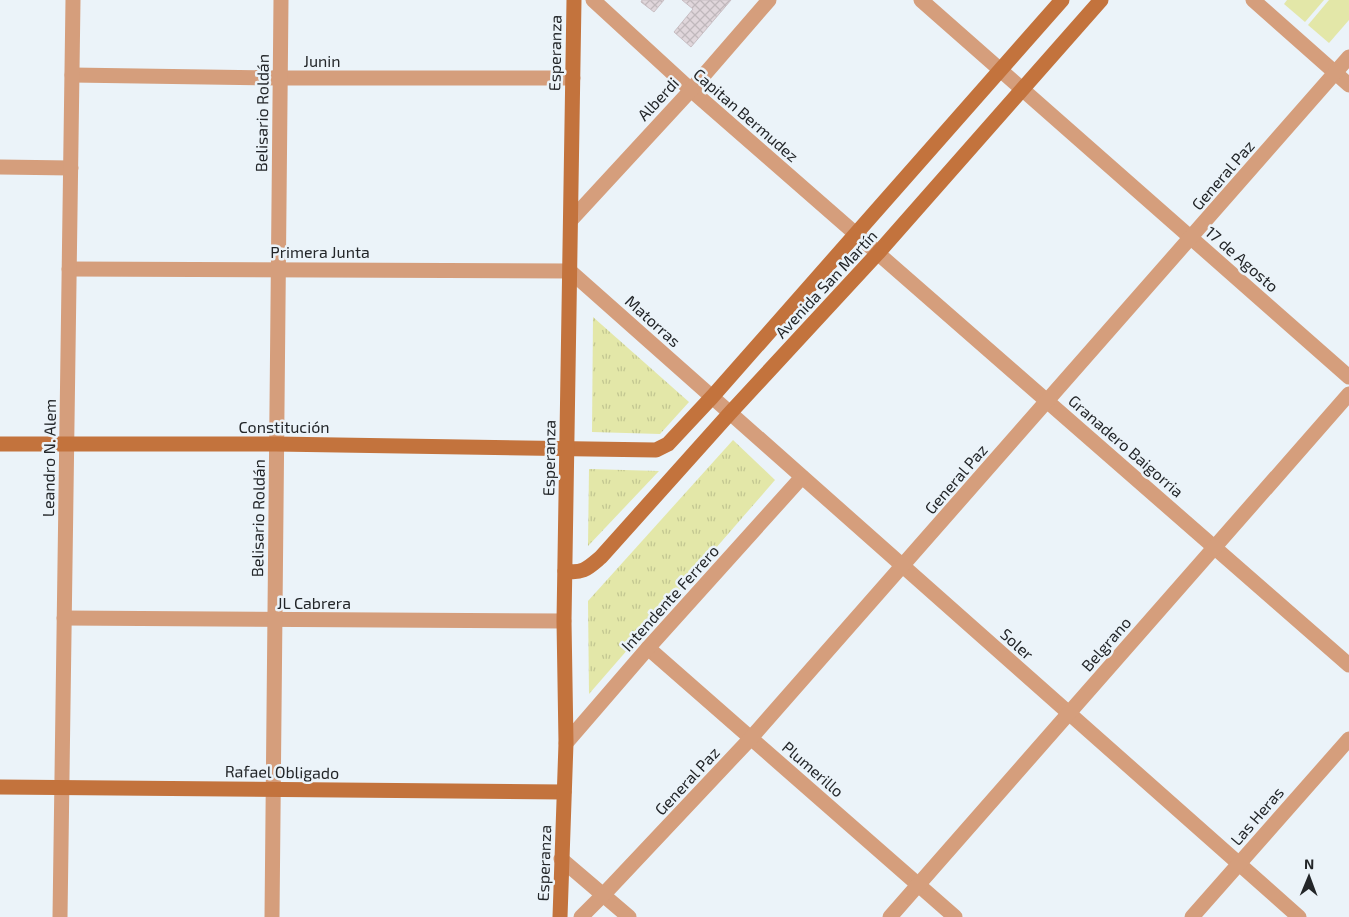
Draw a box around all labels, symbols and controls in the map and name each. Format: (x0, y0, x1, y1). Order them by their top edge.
street label: Esperanza (544, 15, 565, 91)
street label: Junin (303, 51, 341, 70)
street label: Belisario Roldán (251, 54, 272, 172)
street label: Capitan Bermudez (690, 64, 803, 165)
street label: Alberdi (633, 73, 682, 124)
street label: General Paz (1187, 136, 1258, 213)
street label: 17 de Agosto (1202, 222, 1283, 295)
street label: Avenida San Martín (771, 226, 881, 342)
street label: Primera Junta (270, 242, 370, 261)
street label: Matorras (622, 291, 685, 350)
street label: Granadero Baigorria (1065, 391, 1188, 501)
street label: Leandro N. Alem (38, 399, 59, 517)
street label: Constitución (238, 417, 330, 436)
street label: Esperanza (538, 420, 559, 496)
street label: General Paz (920, 440, 991, 517)
street label: Belisario Roldán (247, 459, 268, 577)
street label: Intendente Ferrero (617, 541, 722, 655)
street label: JL Cabrera (277, 593, 351, 612)
street label: Belgrano (1077, 613, 1134, 675)
street label: Soler (997, 624, 1038, 664)
street label: Plumerillo (779, 737, 848, 800)
street label: General Paz (650, 743, 723, 819)
street label: Rafael Obligado (225, 761, 339, 782)
street label: Las Heras (1226, 783, 1287, 849)
street label: Esperanza (533, 824, 554, 901)
north arrow (1284, 852, 1334, 902)
text: N (1304, 855, 1314, 872)

